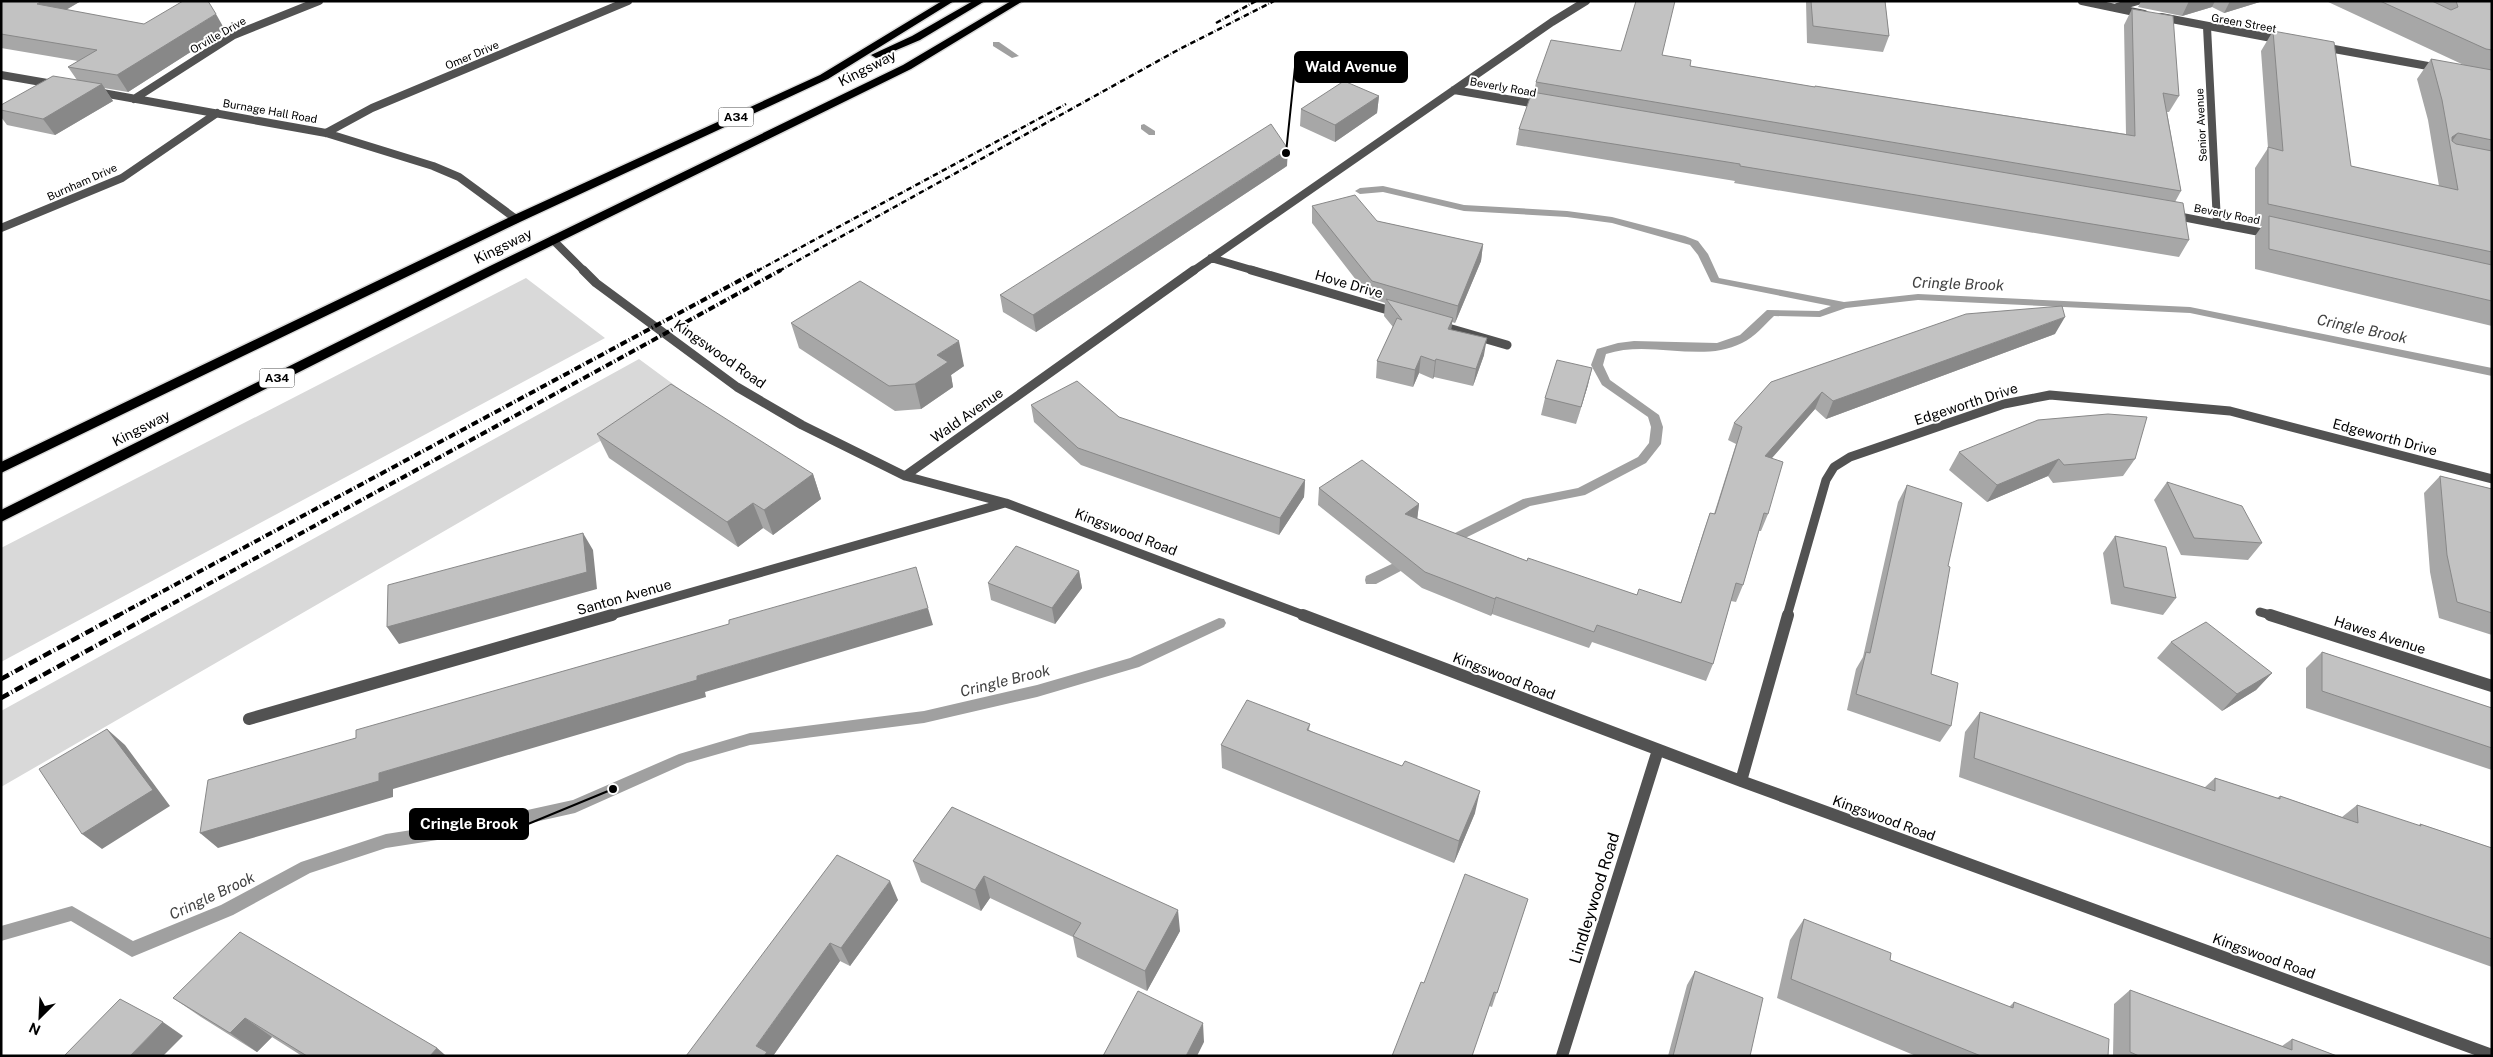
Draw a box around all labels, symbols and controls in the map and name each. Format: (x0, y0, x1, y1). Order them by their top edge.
street label: Green Street (2211, 11, 2277, 35)
street label: Orville Drive (188, 14, 248, 56)
street label: Omer Drive (443, 38, 501, 72)
street label: Kingsway (836, 46, 899, 89)
callout: Wald Avenue (1295, 52, 1407, 82)
text: Wald Avenue (1305, 58, 1397, 75)
street label: Beverly Road (1469, 75, 1537, 99)
street label: Senior Avenue (2193, 88, 2209, 162)
street label: Burnage Hall Road (222, 97, 318, 125)
road number: A34 (718, 108, 754, 126)
street label: Burnham Drive (45, 161, 119, 203)
street label: Beverly Road (2193, 202, 2261, 226)
street label: Kingsway (471, 225, 535, 267)
street label: Hove Drive (1313, 267, 1385, 301)
water label: Cringle Brook (1912, 273, 2005, 294)
water label: Cringle Brook (2315, 311, 2410, 347)
street label: Kingswood Road (671, 316, 769, 392)
road number: A34 (260, 368, 294, 388)
street label: Edgeworth Drive (1912, 380, 2020, 428)
street label: Wald Avenue (928, 384, 1006, 446)
street label: Kingsway (110, 406, 173, 449)
street label: Edgeworth Drive (2331, 415, 2439, 459)
street label: Kingswood Road (1073, 505, 1179, 559)
street label: Santon Avenue (575, 576, 673, 618)
street label: Hawes Avenue (2332, 613, 2428, 657)
street label: Kingswood Road (1451, 649, 1557, 703)
water label: Cringle Brook (958, 661, 1052, 700)
street label: Kingswood Road (1830, 792, 1938, 844)
callout: Cringle Brook (410, 809, 528, 839)
text: Cringle Brook (420, 815, 518, 832)
street label: Lindleywood Road (1566, 830, 1623, 966)
water label: Cringle Brook (166, 868, 258, 923)
street label: Kingswood Road (2210, 930, 2318, 982)
north arrow (15, 992, 65, 1042)
text: N (26, 1019, 43, 1038)

